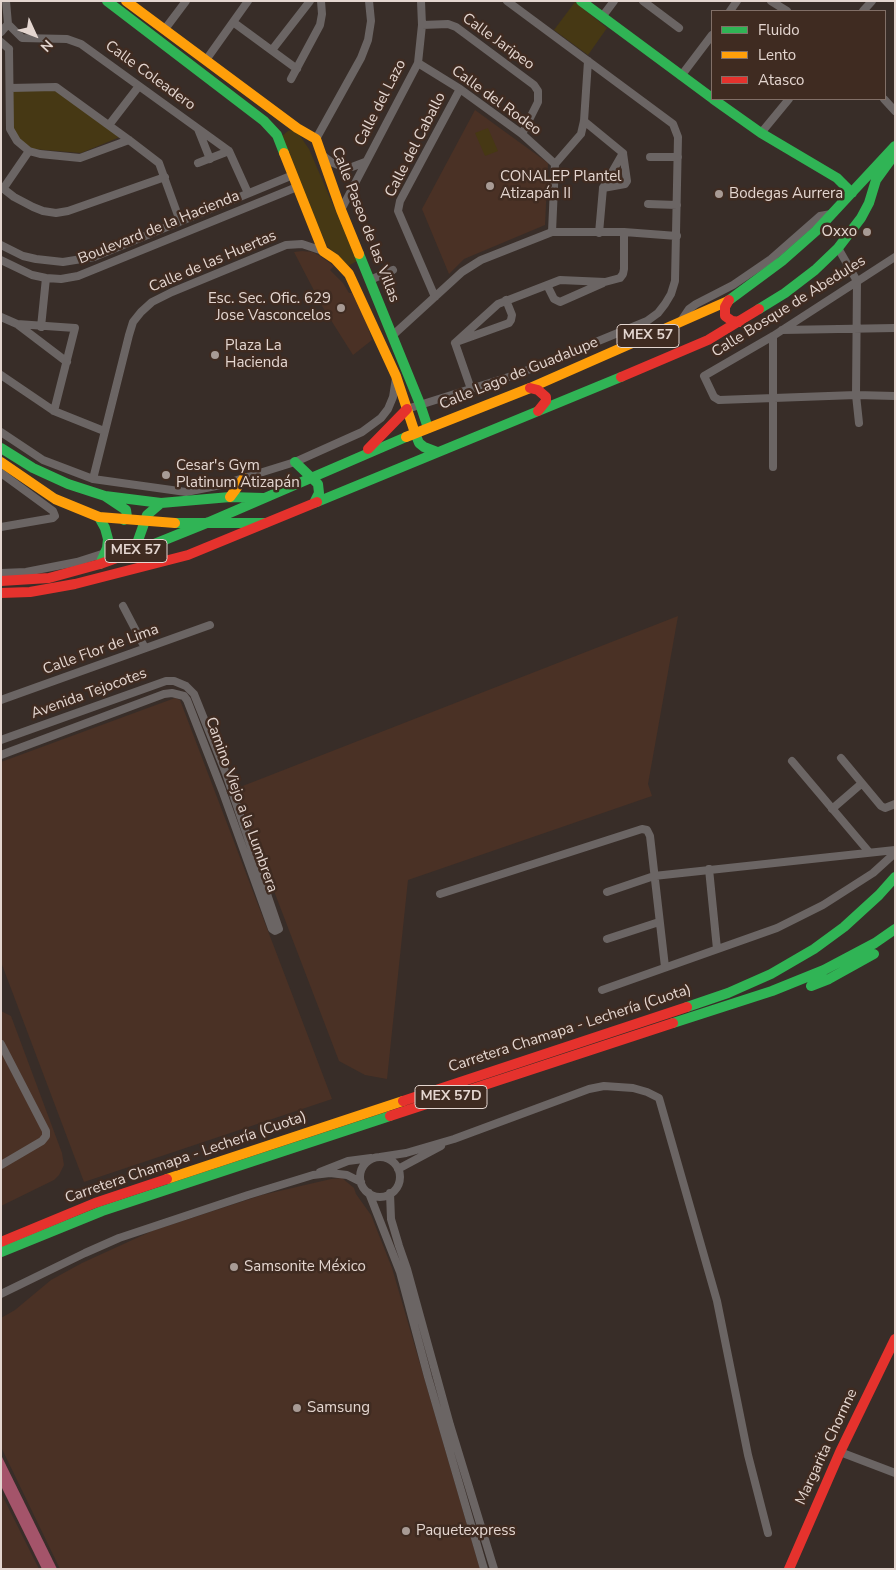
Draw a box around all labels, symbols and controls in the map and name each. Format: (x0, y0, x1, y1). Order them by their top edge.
north arrow (10, 10, 60, 60)
street label: Calle Jaripeo (458, 10, 538, 74)
legend (711, 10, 886, 100)
text: Fluido (758, 20, 800, 40)
text: N (36, 35, 57, 56)
street label: Calle Coleadero (101, 37, 199, 115)
text: Lento (758, 45, 796, 65)
street label: Calle del Lazo (351, 57, 411, 149)
street label: Calle del Rodeo (448, 62, 544, 140)
text: Atasco (758, 70, 804, 90)
street label: Calle del Caballo (382, 90, 450, 200)
street label: Calle Paseo de las Villas (327, 145, 403, 305)
place label: CONALEP Plantel Atizapán II (500, 168, 622, 203)
marker: CONALEP Plantel Atizapán II (484, 180, 496, 192)
place label: Bodegas Aurrera (729, 185, 843, 203)
street label: Boulevard de la Hacienda (76, 187, 242, 269)
marker: Bodegas Aurrera (713, 188, 725, 200)
place label: Oxxo (822, 223, 857, 241)
marker: Oxxo (861, 226, 873, 238)
street label: Calle de las Huertas (147, 227, 279, 297)
street label: Calle Bosque de Abedules (709, 252, 869, 362)
place label: Esc. Sec. Ofic. 629 Jose Vasconcelos (208, 290, 331, 325)
marker: Esc. Sec. Ofic. 629 Jose Vasconcelos (335, 302, 347, 314)
road number: MEX 57 (617, 324, 679, 348)
street label: Calle Lago de Guadalupe (437, 334, 601, 414)
place label: Plaza La Hacienda (225, 337, 288, 372)
marker: Plaza La Hacienda (209, 349, 221, 361)
place label: Cesar's Gym Platinum Atizapán (176, 457, 300, 492)
marker: Cesar's Gym Platinum Atizapán (160, 469, 172, 481)
road number: MEX 57 (105, 540, 167, 562)
street label: Calle Flor de Lima (41, 621, 161, 679)
street label: Avenida Tejocotes (29, 665, 149, 723)
street label: Camino Viejo a la Lumbrera (201, 715, 281, 895)
street label: Carretera Chamapa - Lechería (Cuota) (446, 981, 694, 1077)
road number: MEX 57D (415, 1086, 487, 1108)
street label: Carretera Chamapa - Lechería (Cuota) (63, 1108, 309, 1208)
place label: Samsonite México (244, 1258, 366, 1276)
marker: Samsonite México (228, 1261, 240, 1273)
street label: Margarita Chornne (792, 1386, 862, 1508)
place label: Samsung (307, 1399, 370, 1417)
marker: Samsung (291, 1402, 303, 1414)
place label: Paquetexpress (416, 1522, 516, 1540)
marker: Paquetexpress (400, 1525, 412, 1537)

